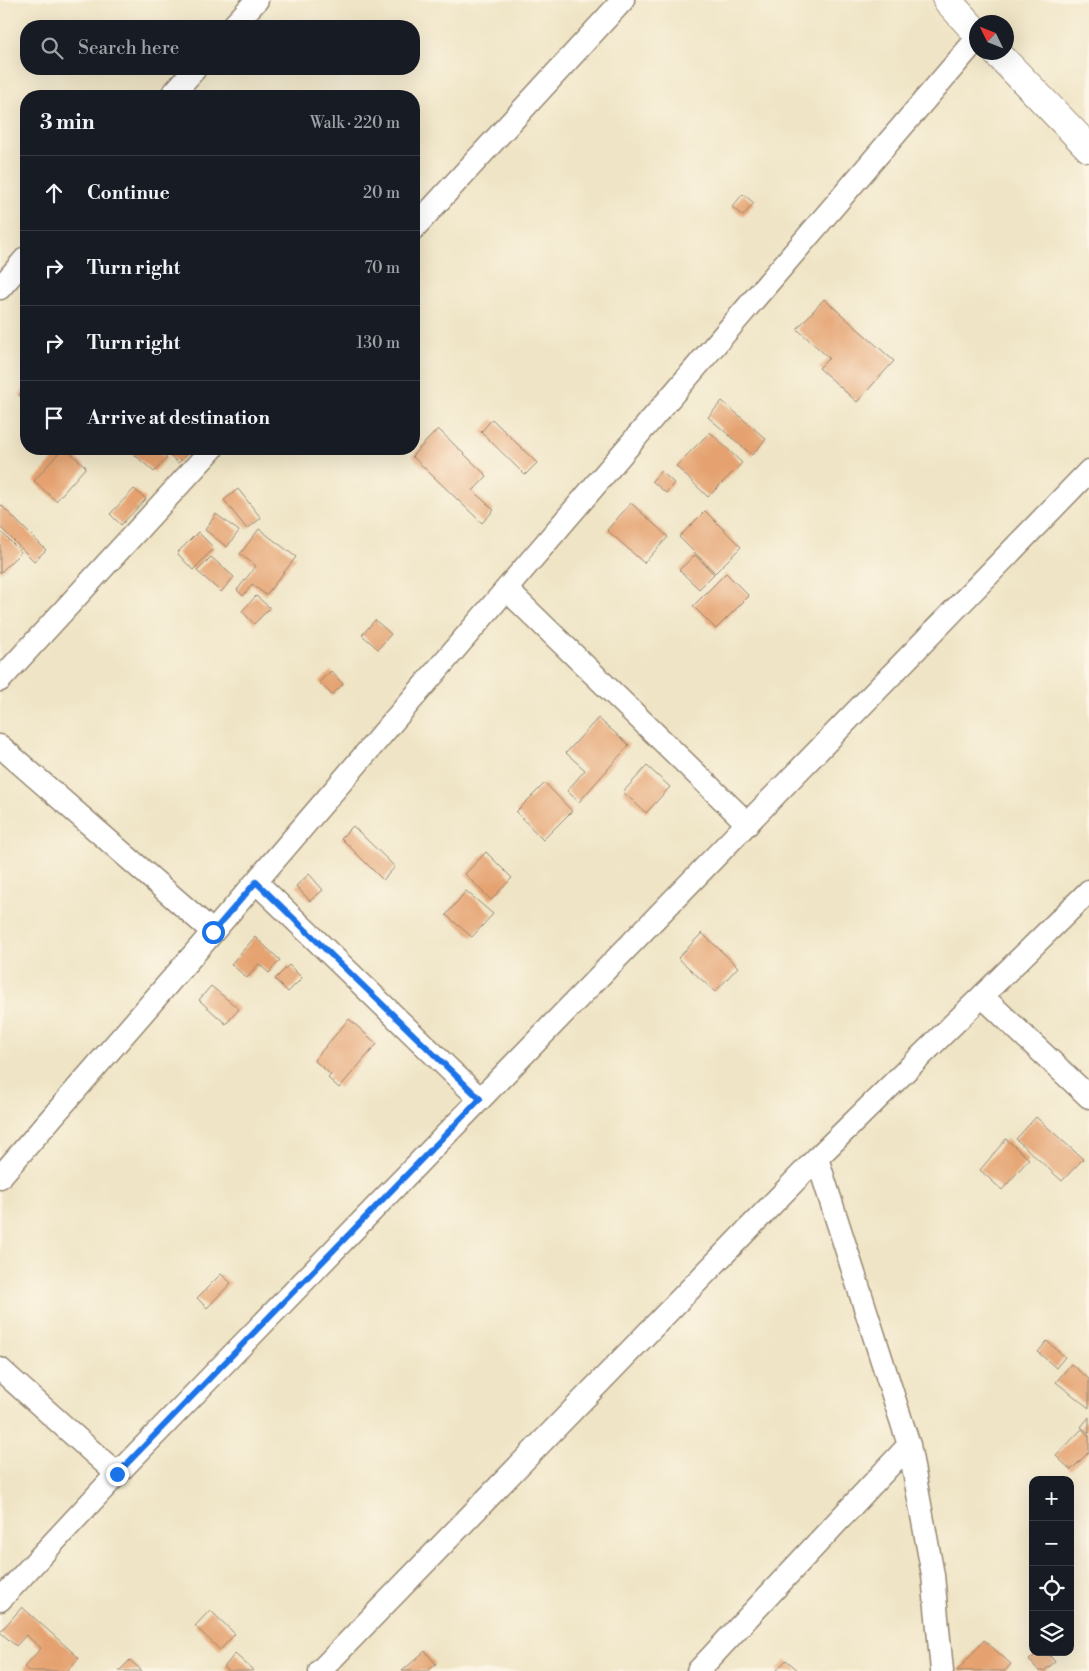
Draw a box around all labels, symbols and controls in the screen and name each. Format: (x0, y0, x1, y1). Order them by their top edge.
north arrow (969, 15, 1014, 60)
search box (20, 20, 420, 75)
icon: search (38, 34, 66, 62)
text: Search here (78, 36, 179, 60)
text: 3 min (40, 110, 95, 136)
text: Walk · 220 m (310, 113, 400, 133)
icon: ahead (40, 179, 68, 207)
text: Continue (87, 181, 170, 205)
text: 20 m (363, 183, 400, 203)
icon: right (40, 254, 68, 282)
text: Turn right (87, 256, 180, 280)
text: 70 m (364, 258, 400, 278)
icon: right (40, 329, 68, 357)
text: Turn right (87, 331, 180, 355)
text: 130 m (356, 333, 400, 353)
icon: arrive (40, 404, 68, 432)
text: Arrive at destination (87, 406, 270, 430)
route start (202, 921, 225, 944)
route end (106, 1463, 129, 1486)
map controls (1029, 1476, 1074, 1656)
button: + (1029, 1476, 1074, 1521)
button: − (1029, 1521, 1074, 1566)
button: locate (1029, 1566, 1074, 1611)
button: layers (1029, 1611, 1074, 1656)

